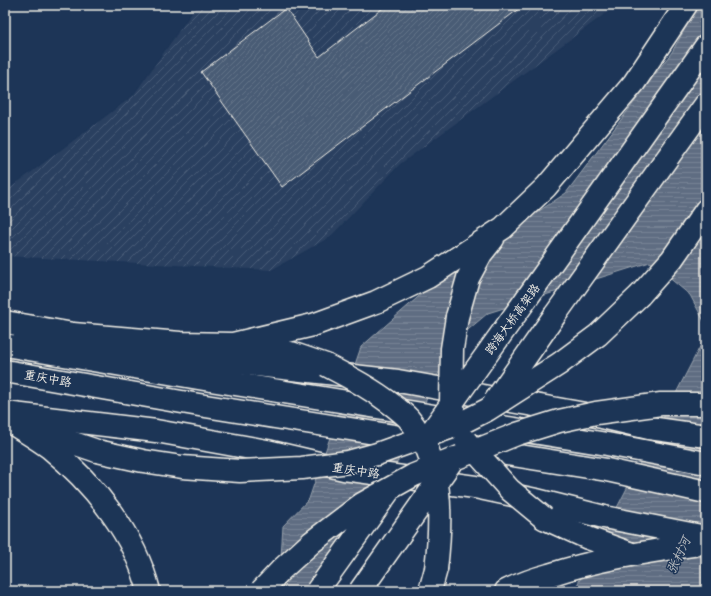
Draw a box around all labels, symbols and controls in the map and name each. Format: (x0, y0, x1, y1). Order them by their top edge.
street label: 跨海大桥高架路 (480, 280, 544, 358)
street label: 重庆中路 (23, 365, 73, 391)
street label: 重庆中路 (331, 458, 381, 482)
water label: 张村河 (662, 532, 695, 576)

